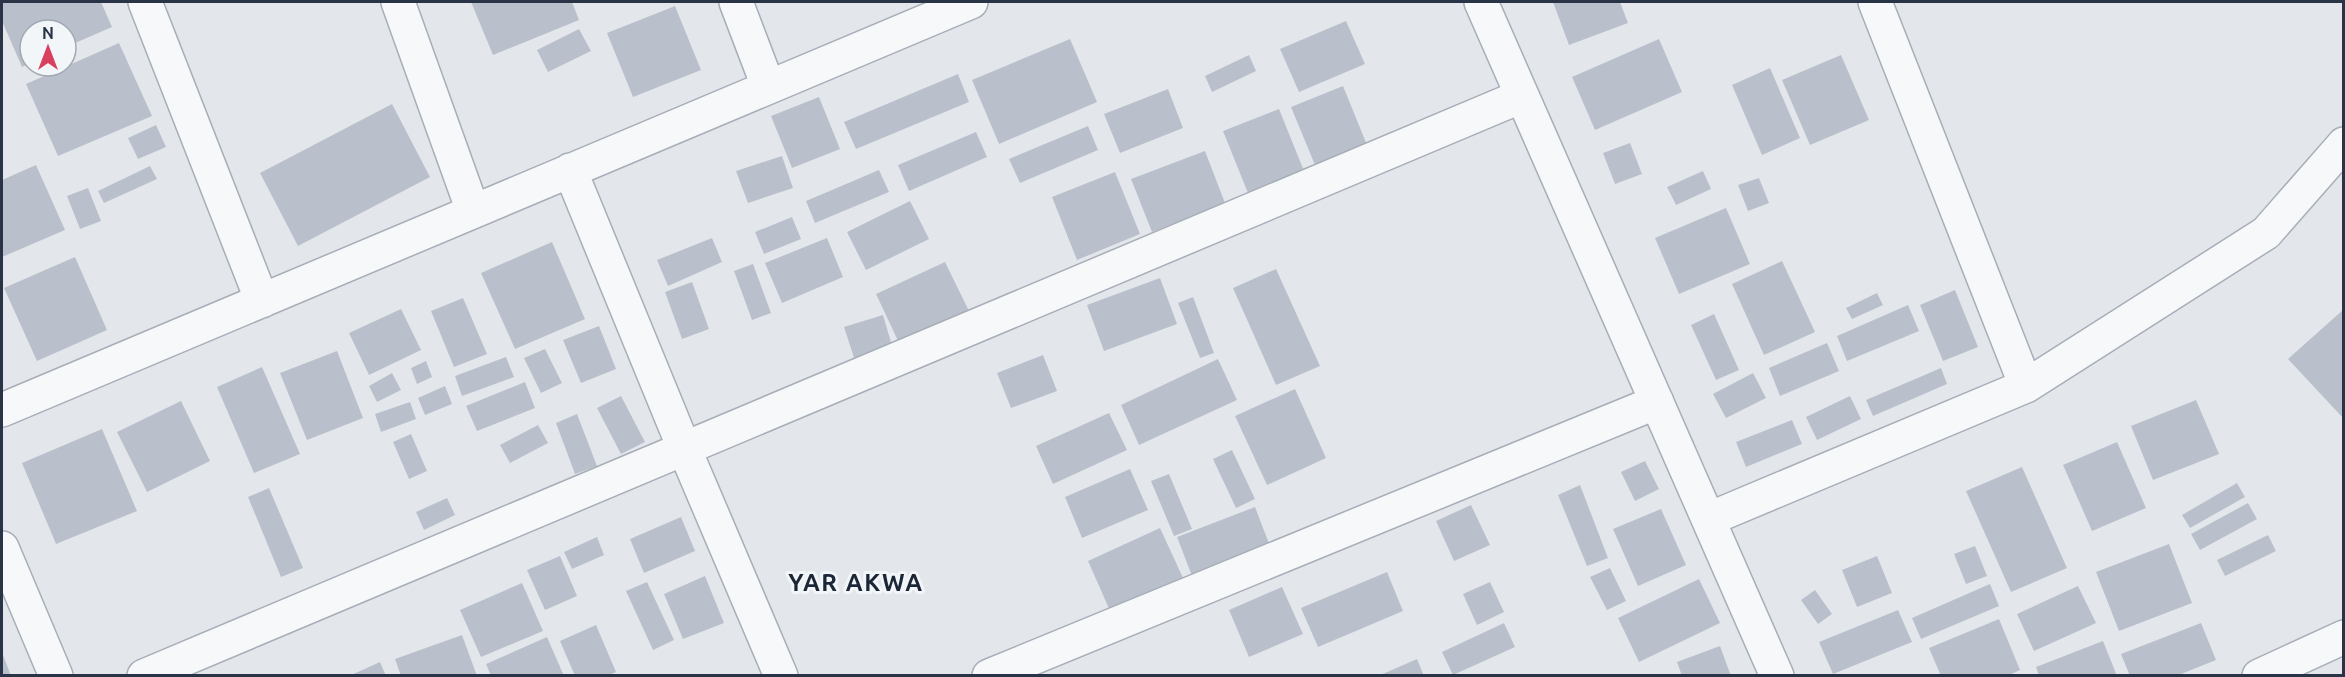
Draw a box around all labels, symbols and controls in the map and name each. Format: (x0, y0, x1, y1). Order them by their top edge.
north arrow (18, 18, 78, 78)
text: N (42, 24, 54, 42)
district label: YAR AKWA (788, 569, 924, 596)

